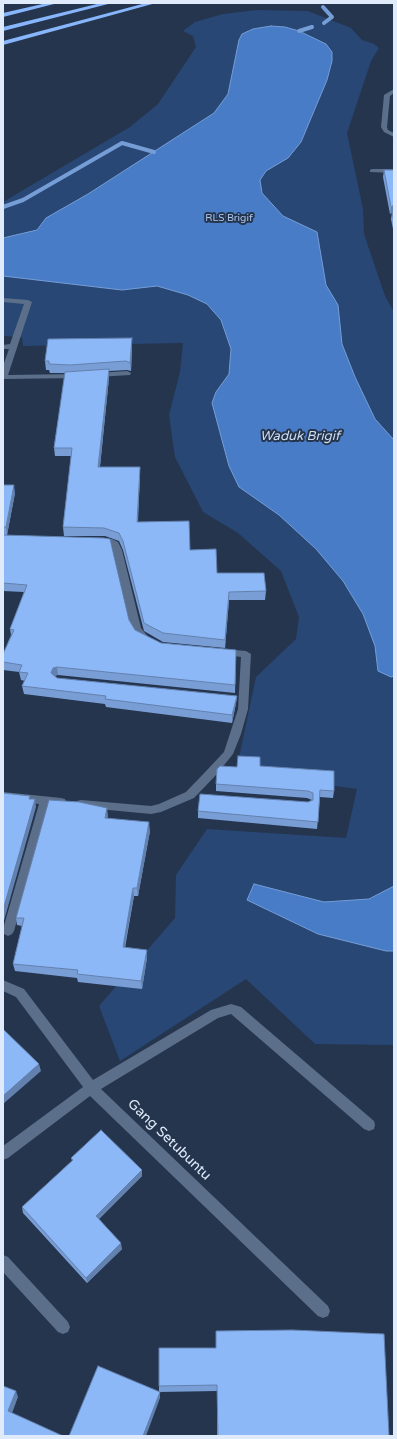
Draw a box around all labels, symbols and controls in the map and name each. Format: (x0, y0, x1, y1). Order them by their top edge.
park label: RLS Brigif (205, 212, 253, 224)
water label: Waduk Brigif (260, 429, 340, 445)
street label: Gang Setubuntu (124, 1096, 214, 1184)

